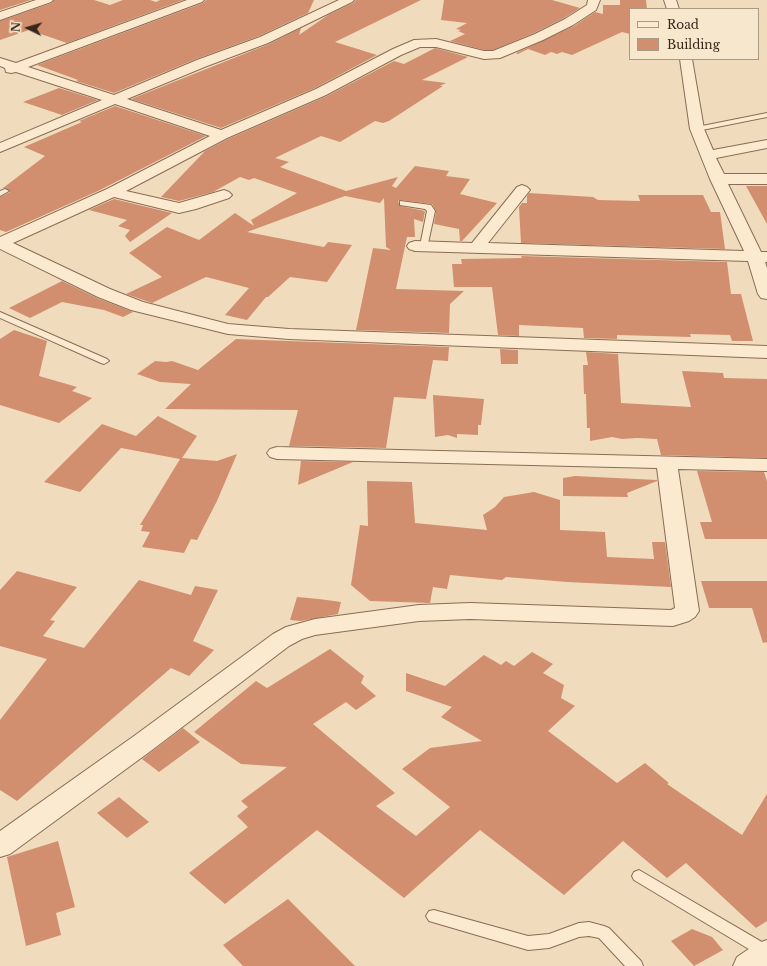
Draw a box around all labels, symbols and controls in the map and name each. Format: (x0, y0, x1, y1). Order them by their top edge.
north arrow (8, 8, 48, 48)
legend (629, 8, 759, 60)
text: Road (667, 17, 699, 32)
text: N (9, 21, 23, 33)
text: Building (667, 37, 720, 52)

